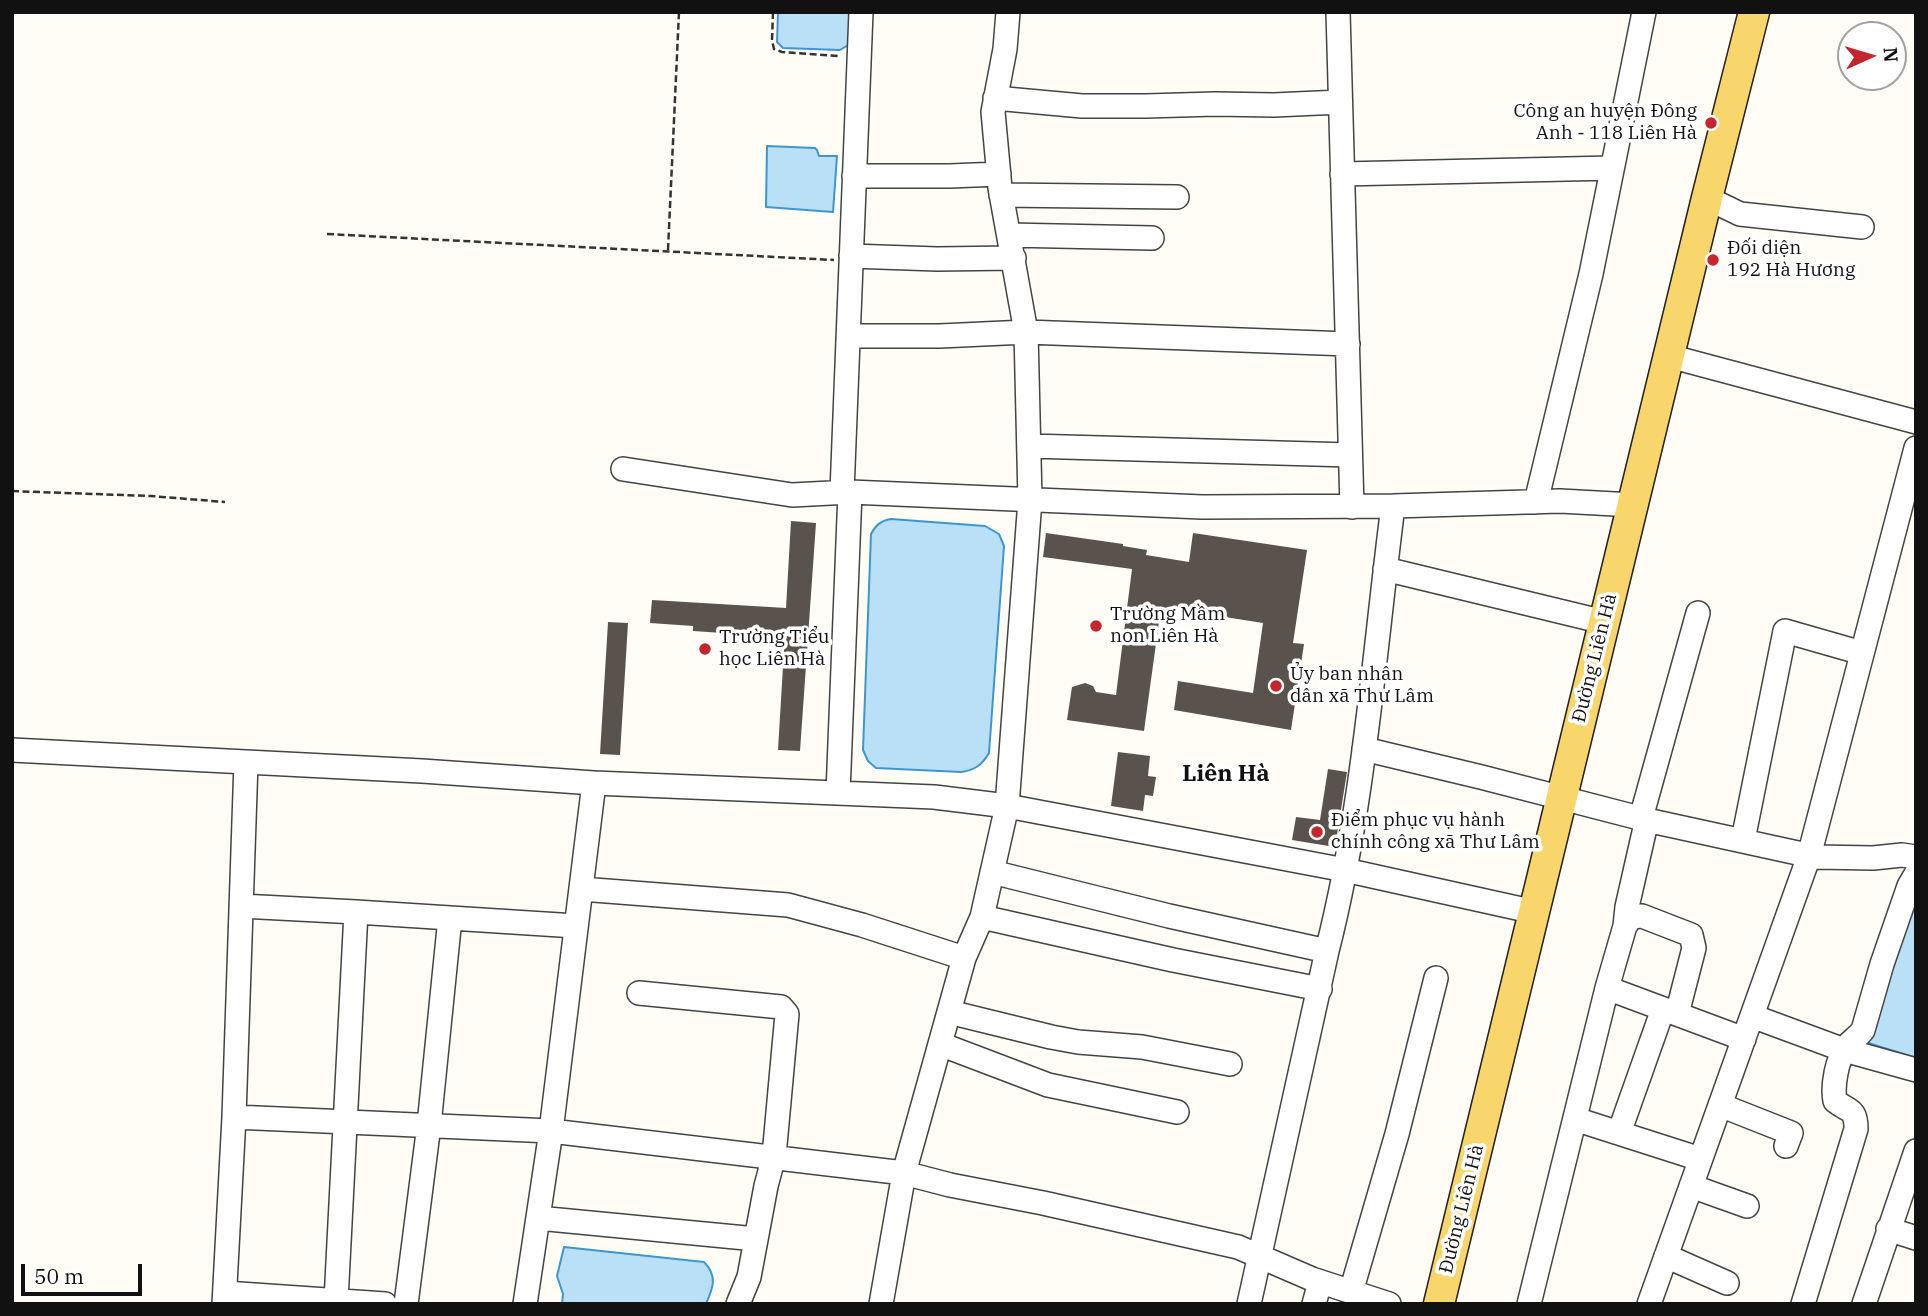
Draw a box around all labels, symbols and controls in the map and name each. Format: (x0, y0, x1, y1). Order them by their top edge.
north arrow (1837, 21, 1907, 91)
text: N (1878, 46, 1903, 63)
place label: Công an huyện Đông Anh - 118 Liên Hà (1513, 101, 1697, 145)
marker: Công an huyện Đông Anh - 118 Liên Hà (1703, 115, 1719, 131)
place label: Đối diện 192 Hà Hương (1727, 238, 1855, 282)
marker: Đối diện 192 Hà Hương (1705, 252, 1721, 268)
street label: Đường Liên Hà (1568, 591, 1622, 725)
place label: Trường Mầm non Liên Hà (1110, 604, 1225, 648)
marker: Trường Mầm non Liên Hà (1088, 618, 1104, 634)
place label: Trường Tiểu học Liên Hà (719, 627, 830, 671)
marker: Trường Tiểu học Liên Hà (697, 641, 713, 657)
place label: Ủy ban nhân dân xã Thư Lâm (1290, 664, 1434, 708)
marker: Ủy ban nhân dân xã Thư Lâm (1268, 678, 1284, 694)
district label: Liên Hà (1182, 760, 1270, 788)
place label: Điểm phục vụ hành chính công xã Thư Lâm (1331, 810, 1540, 854)
marker: Điểm phục vụ hành chính công xã Thư Lâm (1309, 824, 1325, 840)
street label: Đường Liên Hà (1435, 1142, 1489, 1276)
scale bar (24, 1250, 145, 1294)
text: 50 m (34, 1262, 84, 1290)

